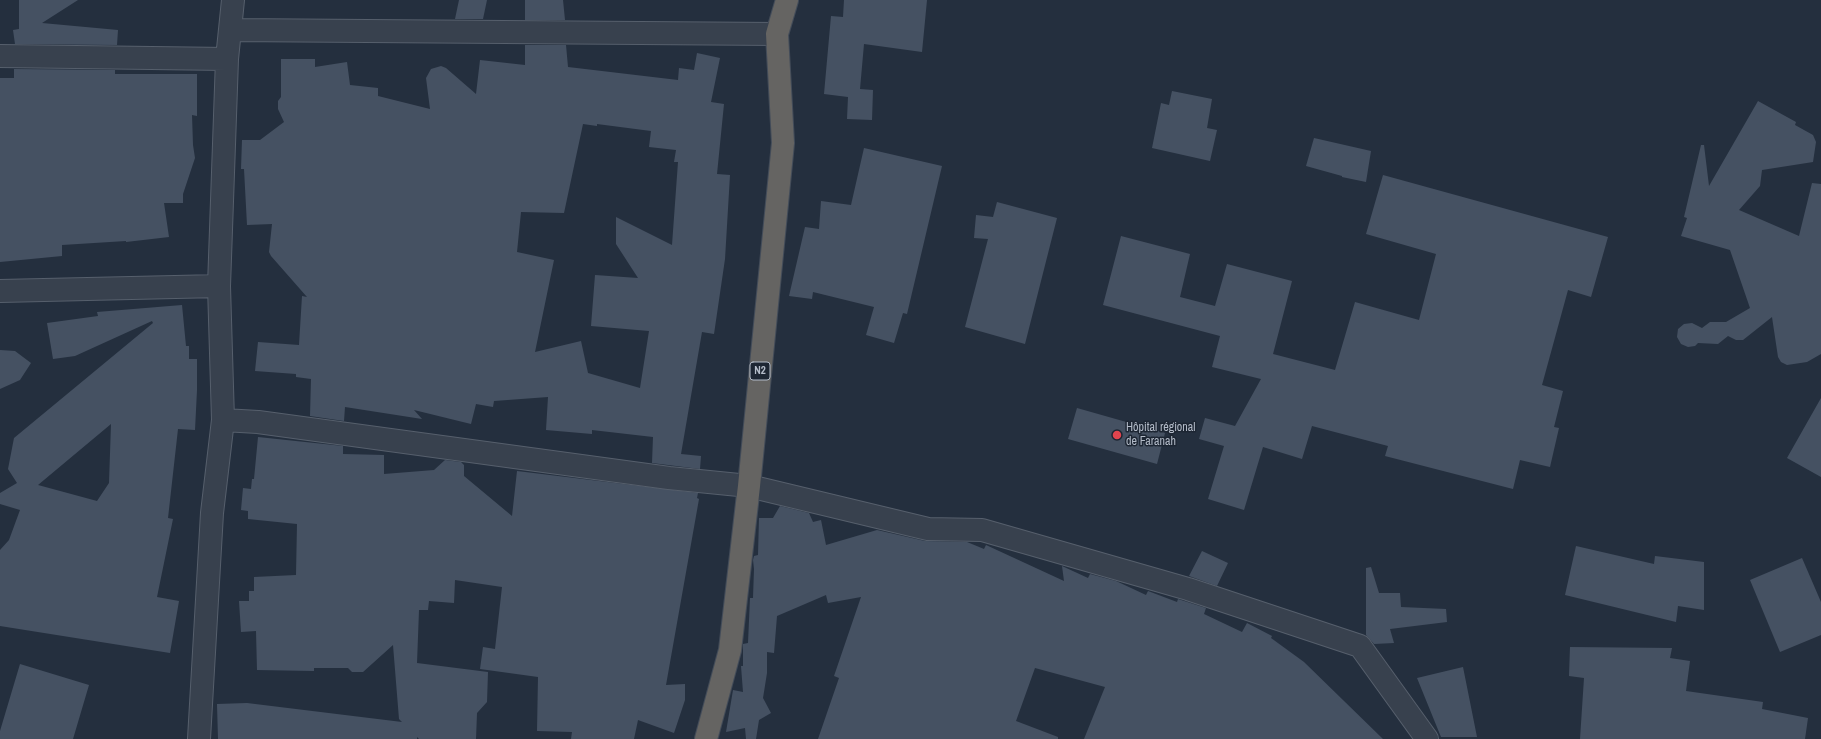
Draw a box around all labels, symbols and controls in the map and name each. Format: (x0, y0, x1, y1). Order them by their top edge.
road number: N2 (750, 362, 770, 380)
place label: Hôpital régional de Faranah (1126, 421, 1195, 449)
marker: Hôpital régional de Faranah (1111, 429, 1123, 441)

